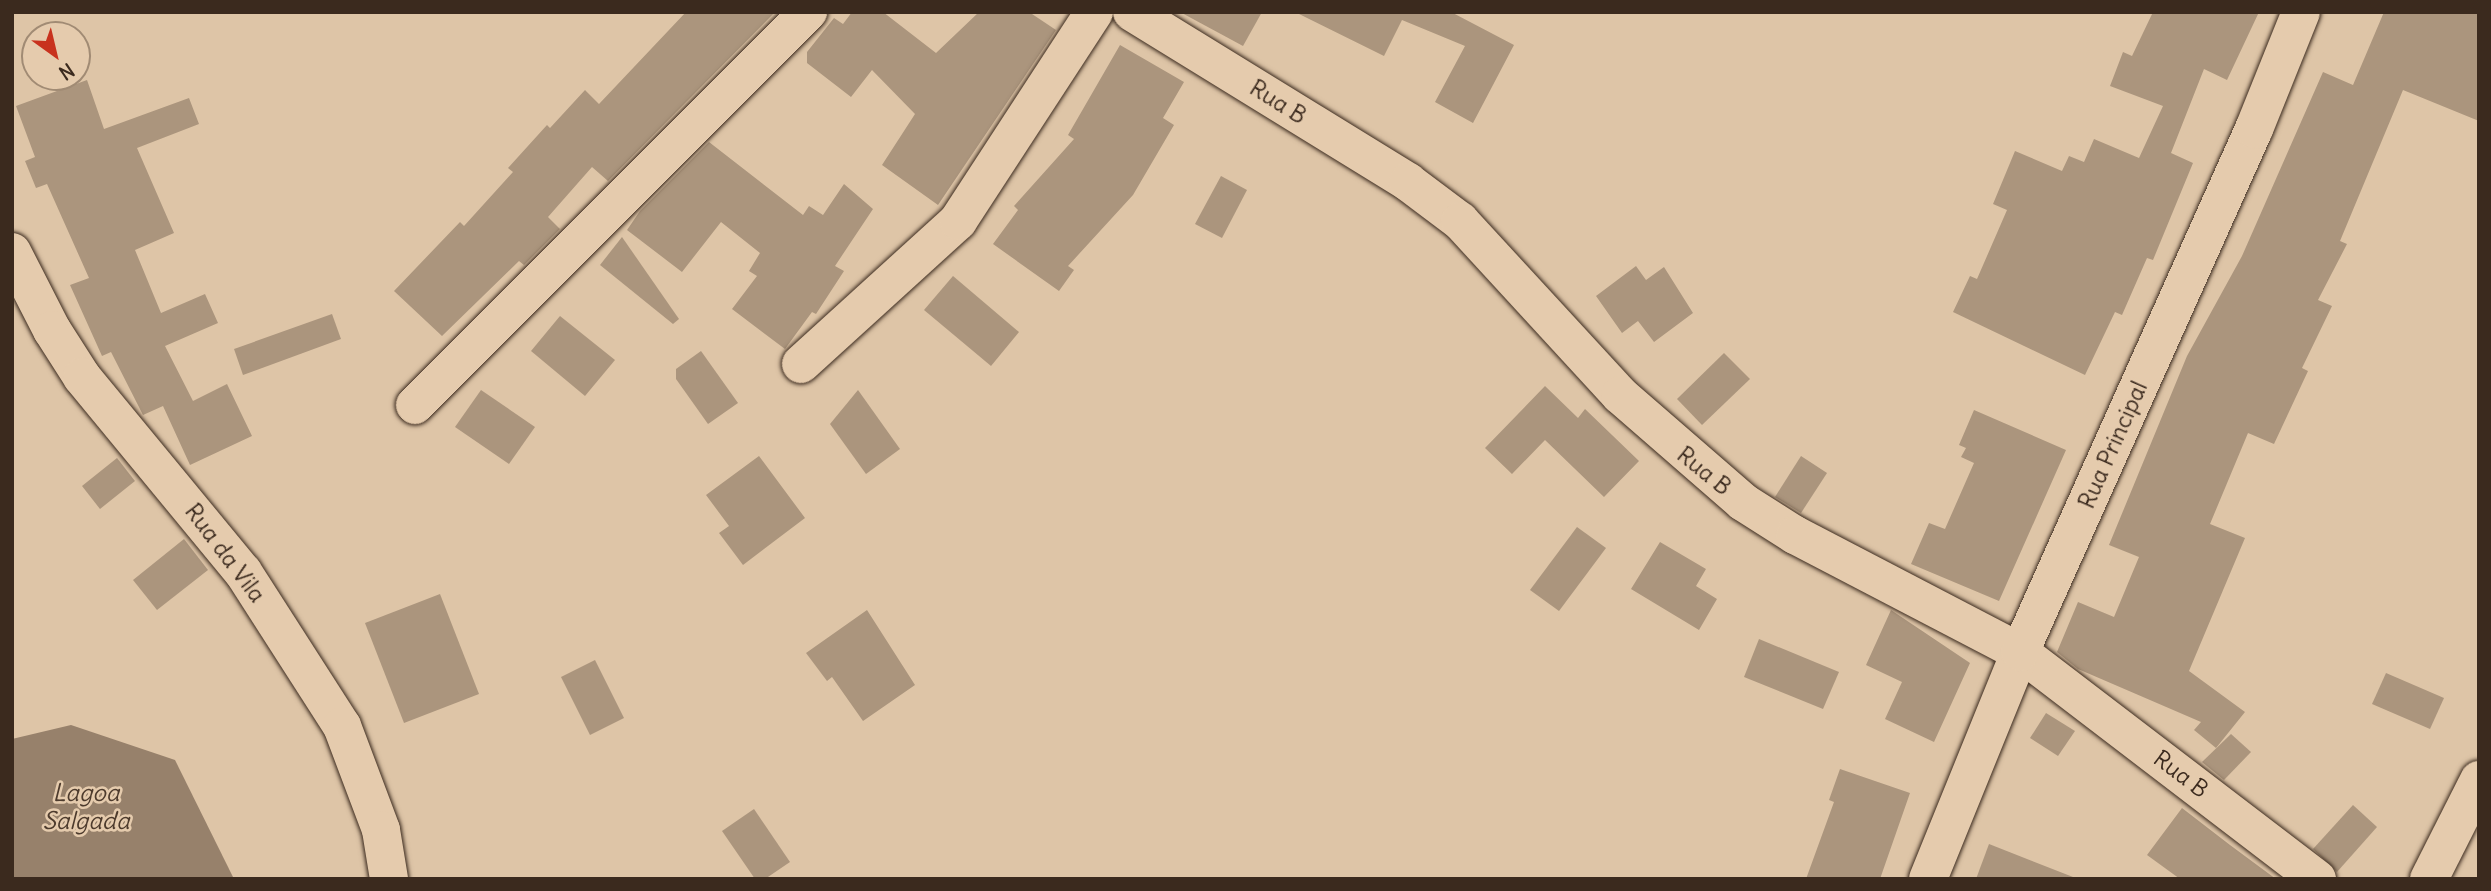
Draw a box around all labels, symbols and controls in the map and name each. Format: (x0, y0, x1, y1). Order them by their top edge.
north arrow (21, 21, 91, 91)
text: N (54, 58, 79, 85)
street label: Rua B (1245, 74, 1311, 130)
street label: Rua Principal (2073, 377, 2153, 513)
street label: Rua B (1671, 441, 1737, 501)
street label: Rua da Vila (179, 498, 271, 608)
street label: Rua B (2148, 744, 2214, 804)
water label: Lagoa Salgada (42, 779, 130, 835)

